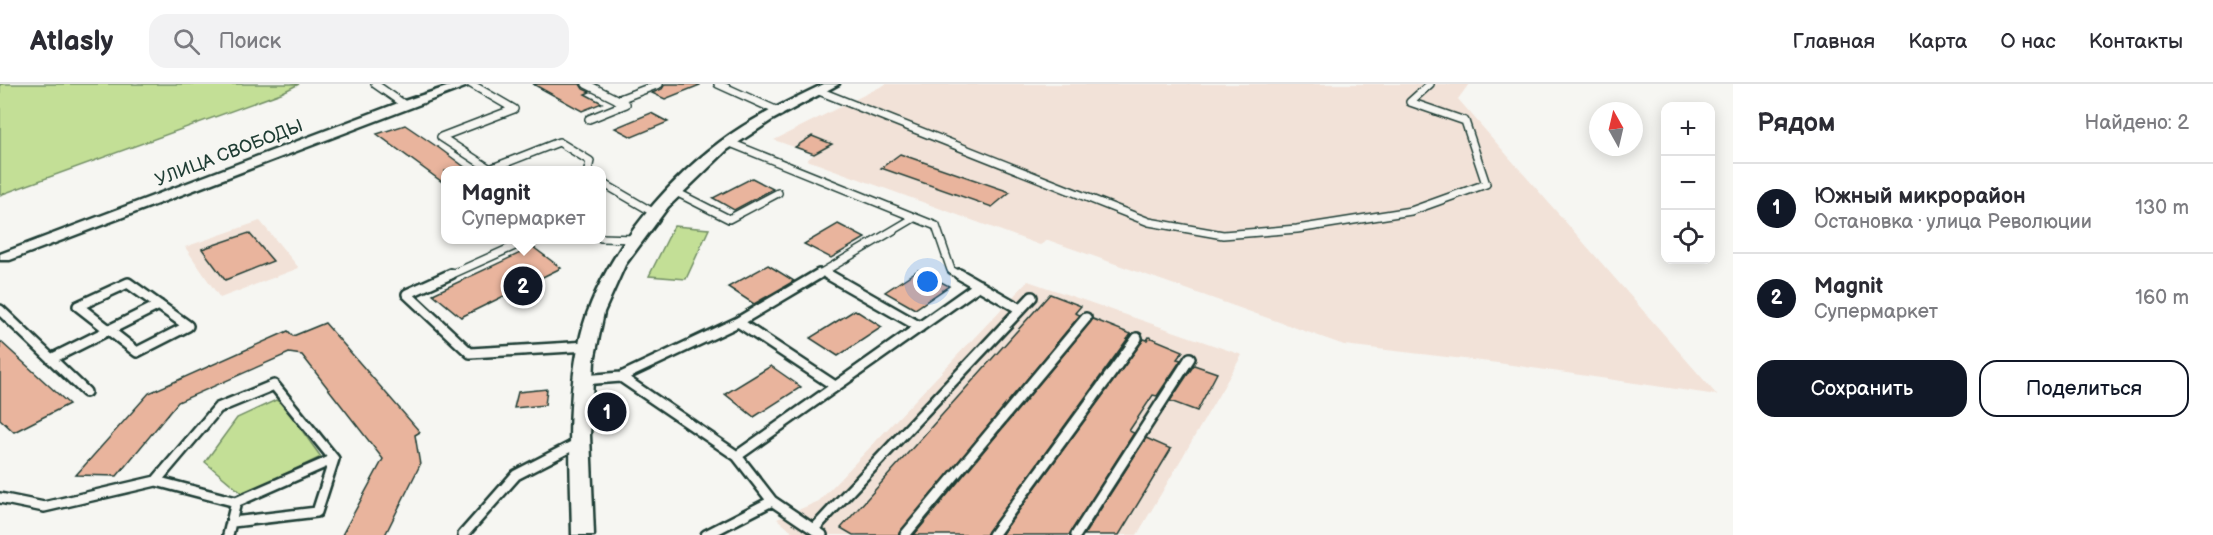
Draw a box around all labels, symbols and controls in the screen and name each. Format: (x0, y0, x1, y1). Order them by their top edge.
search box (149, 14, 569, 68)
text: Atlasly (30, 25, 113, 58)
icon: search (170, 25, 203, 58)
text: Поиск (218, 28, 281, 55)
text: Главная (1792, 29, 1875, 54)
text: Карта (1908, 29, 1967, 54)
text: О нас (2000, 29, 2056, 54)
text: Контакты (2089, 29, 2183, 54)
north arrow (1589, 102, 1643, 156)
map controls (1661, 102, 1715, 264)
button: + (1661, 102, 1715, 156)
text: Рядом (1757, 108, 1835, 139)
text: Найдено: 2 (2085, 111, 2189, 135)
street label: УЛИЦА СВОБОДЫ (152, 115, 306, 191)
button: − (1661, 156, 1715, 210)
popup (441, 166, 606, 244)
text: Magnit (461, 180, 531, 207)
text: Южный микрорайон (1814, 183, 2026, 210)
text: 1 (1772, 196, 1781, 220)
text: 130 m (2135, 196, 2189, 220)
text: Супермаркет (461, 207, 586, 231)
button: locate (1661, 210, 1715, 264)
text: Остановка · улица Революции (1814, 210, 2092, 234)
pin: 2 (504, 264, 542, 308)
your location (913, 267, 942, 296)
text: Magnit (1814, 273, 1883, 300)
text: 2 (1771, 286, 1782, 310)
text: 160 m (2135, 286, 2189, 310)
text: Супермаркет (1814, 300, 1938, 324)
button: Сохранить (1757, 360, 1967, 417)
button: Поделиться (1979, 360, 2189, 417)
pin: 1 (588, 390, 626, 434)

